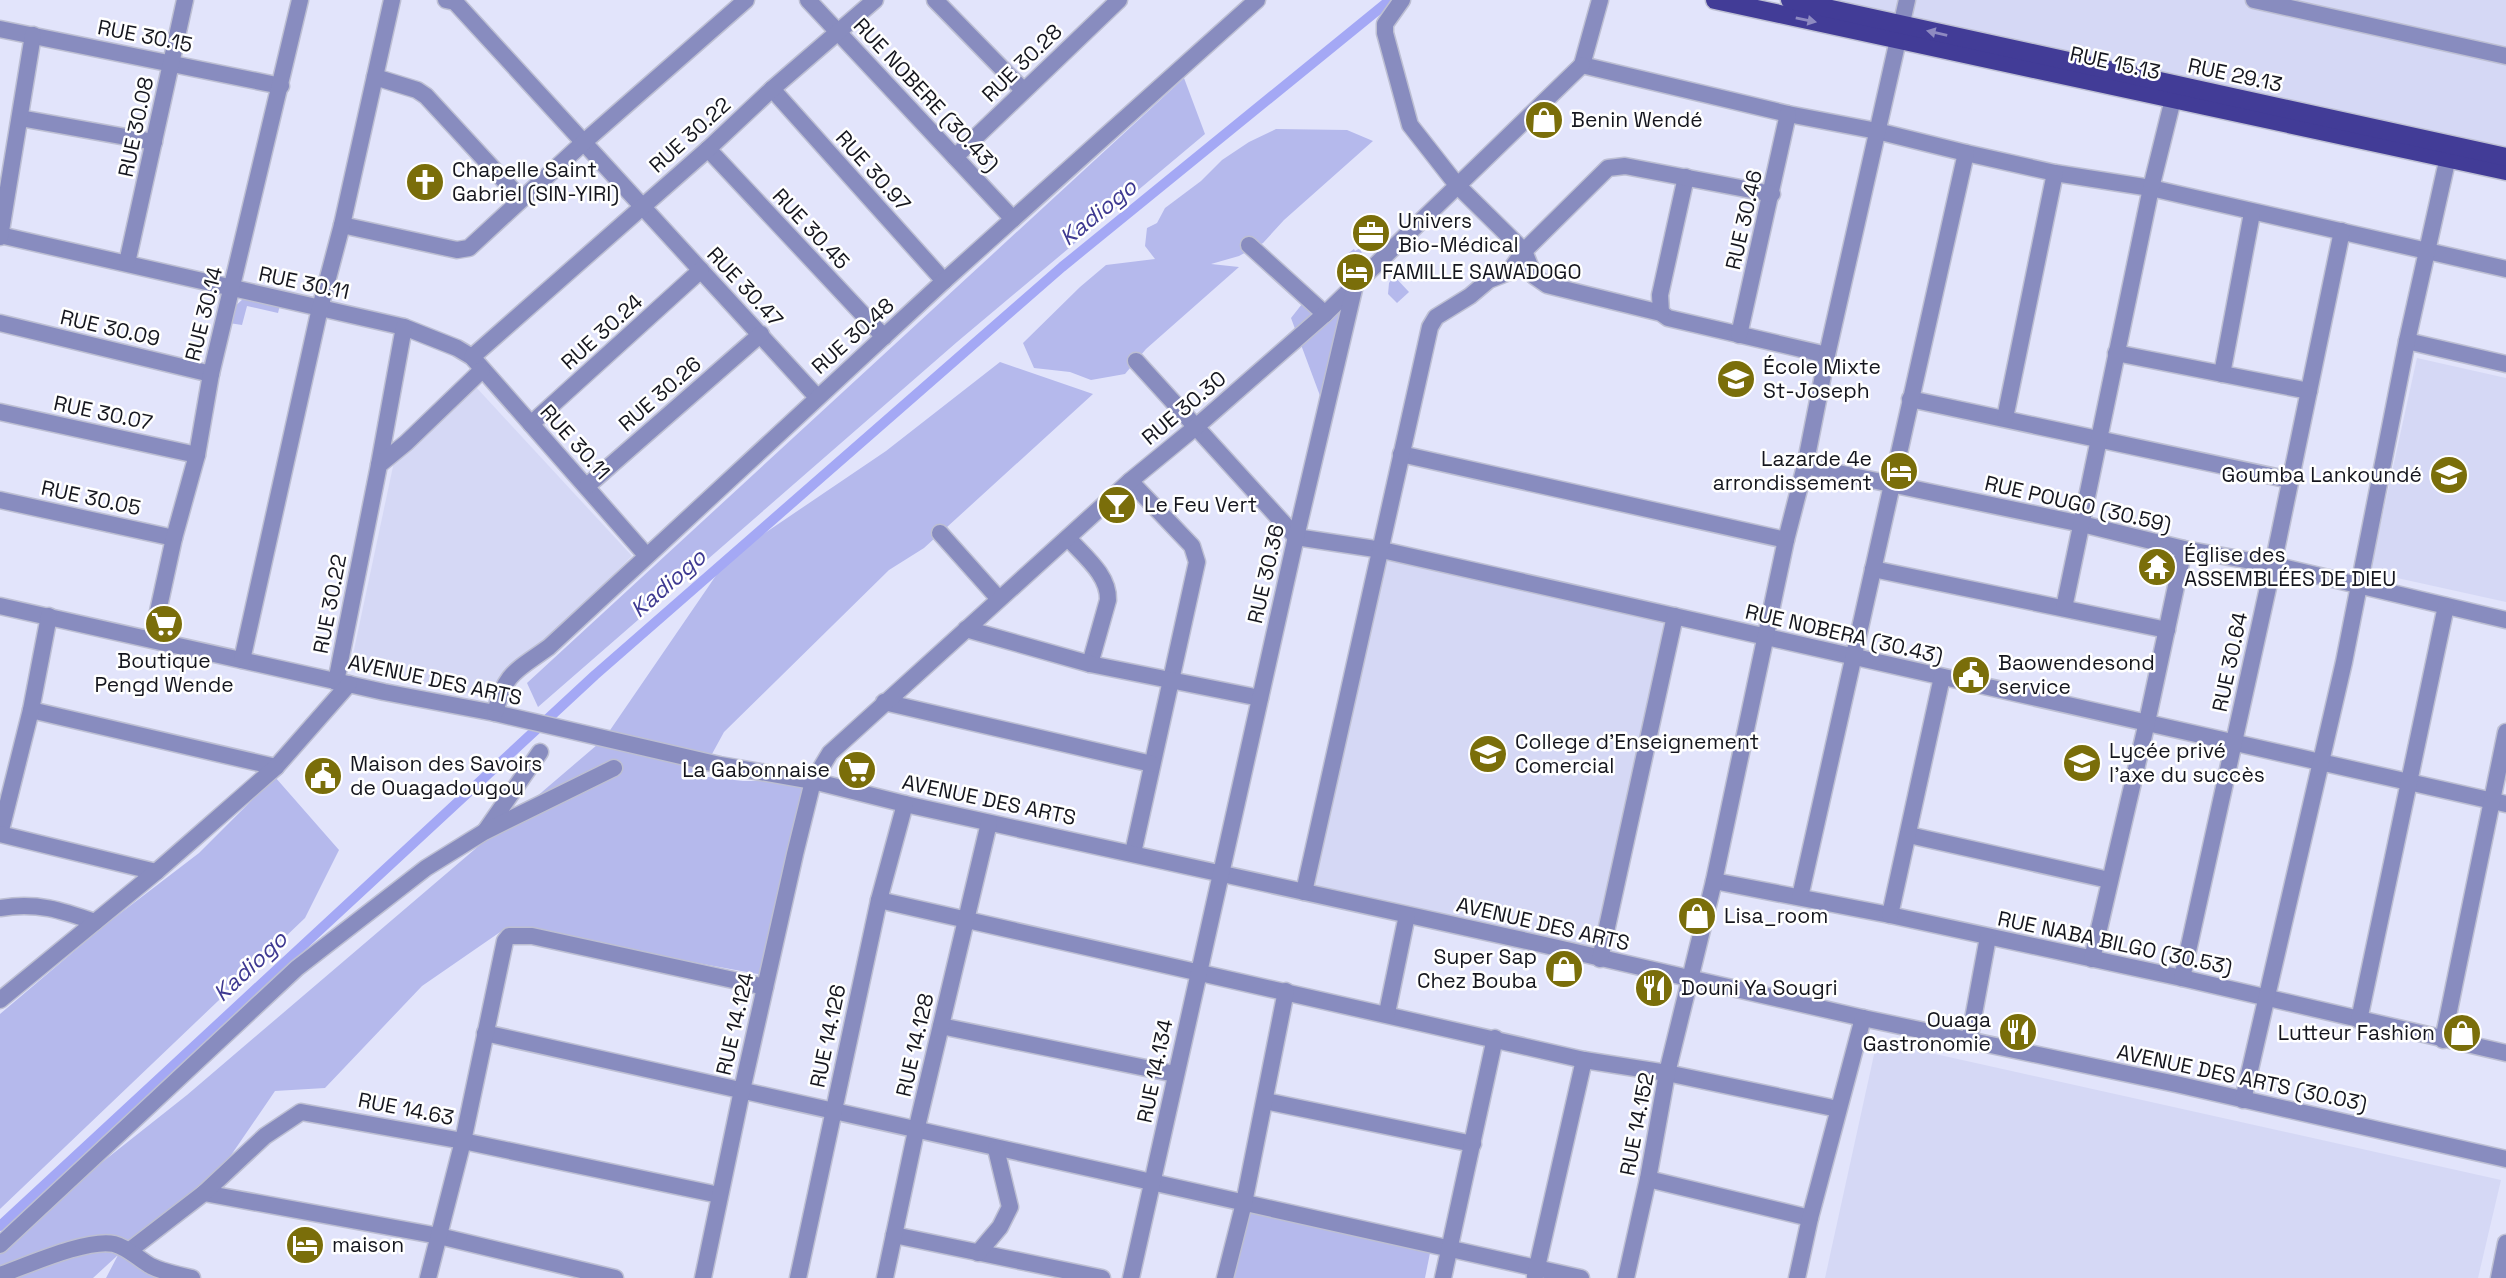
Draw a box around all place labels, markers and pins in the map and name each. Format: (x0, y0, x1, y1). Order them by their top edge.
shop icon: Benin Wendé (1523, 99, 1565, 141)
place label: Benin Wendé (1571, 106, 1703, 133)
place label: Chapelle Saint Gabriel (SIN-YIRI) (452, 156, 619, 207)
church icon: Chapelle Saint Gabriel (SIN-YIRI) (404, 161, 446, 203)
place label: Univers Bio-Médical (1398, 207, 1519, 258)
office icon: Univers Bio-Médical (1350, 212, 1392, 254)
hotel icon: FAMILLE SAWADOGO (1334, 251, 1376, 293)
place label: FAMILLE SAWADOGO (1382, 258, 1582, 285)
place label: École Mixte St-Joseph (1763, 353, 1881, 404)
school or university icon: École Mixte St-Joseph (1715, 358, 1757, 400)
place label: Lazarde 4e arrondissement (1713, 445, 1872, 496)
hotel icon: Lazarde 4e arrondissement (1878, 450, 1920, 492)
school or university icon: Goumba Lankoundé (2428, 454, 2470, 496)
place label: Goumba Lankoundé (2221, 461, 2422, 488)
bar icon: Le Feu Vert (1096, 484, 1138, 526)
place label: Le Feu Vert (1144, 491, 1257, 518)
place label: Église des ASSEMBLÉES DE DIEU (2184, 541, 2396, 592)
temple icon: Église des ASSEMBLÉES DE DIEU (2136, 546, 2178, 588)
supermarket icon: Boutique Pengd Wende (143, 603, 185, 645)
place label: Boutique Pengd Wende (94, 647, 234, 698)
place label: Baowendesond service (1998, 649, 2155, 700)
public building icon: Baowendesond service (1950, 654, 1992, 696)
place label: College d'Enseignement Comercial (1515, 728, 1759, 779)
school or university icon: College d'Enseignement Comercial (1467, 733, 1509, 775)
place label: Lycée privé l'axe du succès (2109, 737, 2265, 788)
school or university icon: Lycée privé l'axe du succès (2061, 742, 2103, 784)
supermarket icon: La Gabonnaise (836, 749, 878, 791)
place label: Maison des Savoirs de Ouagadougou (350, 750, 542, 801)
public building icon: Maison des Savoirs de Ouagadougou (302, 755, 344, 797)
place label: La Gabonnaise (682, 756, 830, 783)
shop icon: Lisa_room (1676, 895, 1718, 937)
place label: Lisa_room (1724, 902, 1828, 929)
place label: Super Sap Chez Bouba (1417, 943, 1537, 994)
shop icon: Super Sap Chez Bouba (1543, 948, 1585, 990)
restaurant icon: Douni Ya Sougri (1633, 967, 1675, 1009)
place label: Douni Ya Sougri (1681, 974, 1838, 1001)
place label: Ouaga Gastronomie (1863, 1006, 1991, 1057)
restaurant icon: Ouaga Gastronomie (1997, 1011, 2039, 1053)
shop icon: Lutteur Fashion (2441, 1012, 2483, 1054)
place label: Lutteur Fashion (2278, 1019, 2435, 1046)
hotel icon: maison (284, 1224, 326, 1266)
place label: maison (332, 1231, 404, 1258)

